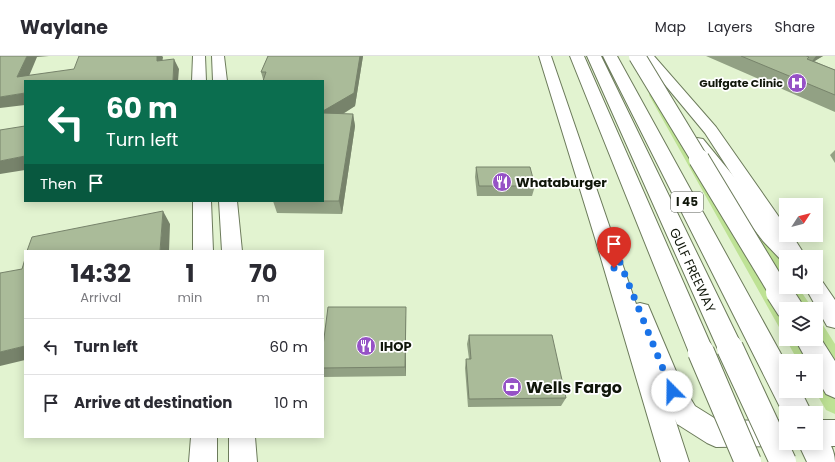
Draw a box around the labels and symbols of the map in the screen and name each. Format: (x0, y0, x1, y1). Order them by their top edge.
hospital icon: Gulfgate Clinic (786, 72, 808, 94)
place label: Gulfgate Clinic (699, 75, 783, 91)
restaurant icon: Whataburger (491, 171, 513, 193)
place label: Whataburger (516, 173, 607, 192)
road number: I 45 (671, 192, 703, 212)
north arrow (779, 198, 823, 242)
street label: GULF FREEWAY (665, 225, 721, 316)
pin (597, 227, 631, 268)
restaurant icon: IHOP (355, 335, 377, 357)
place label: IHOP (380, 337, 412, 356)
position arrow (651, 370, 693, 412)
bank icon: Wells Fargo (501, 376, 523, 398)
place label: Wells Fargo (526, 376, 622, 399)

